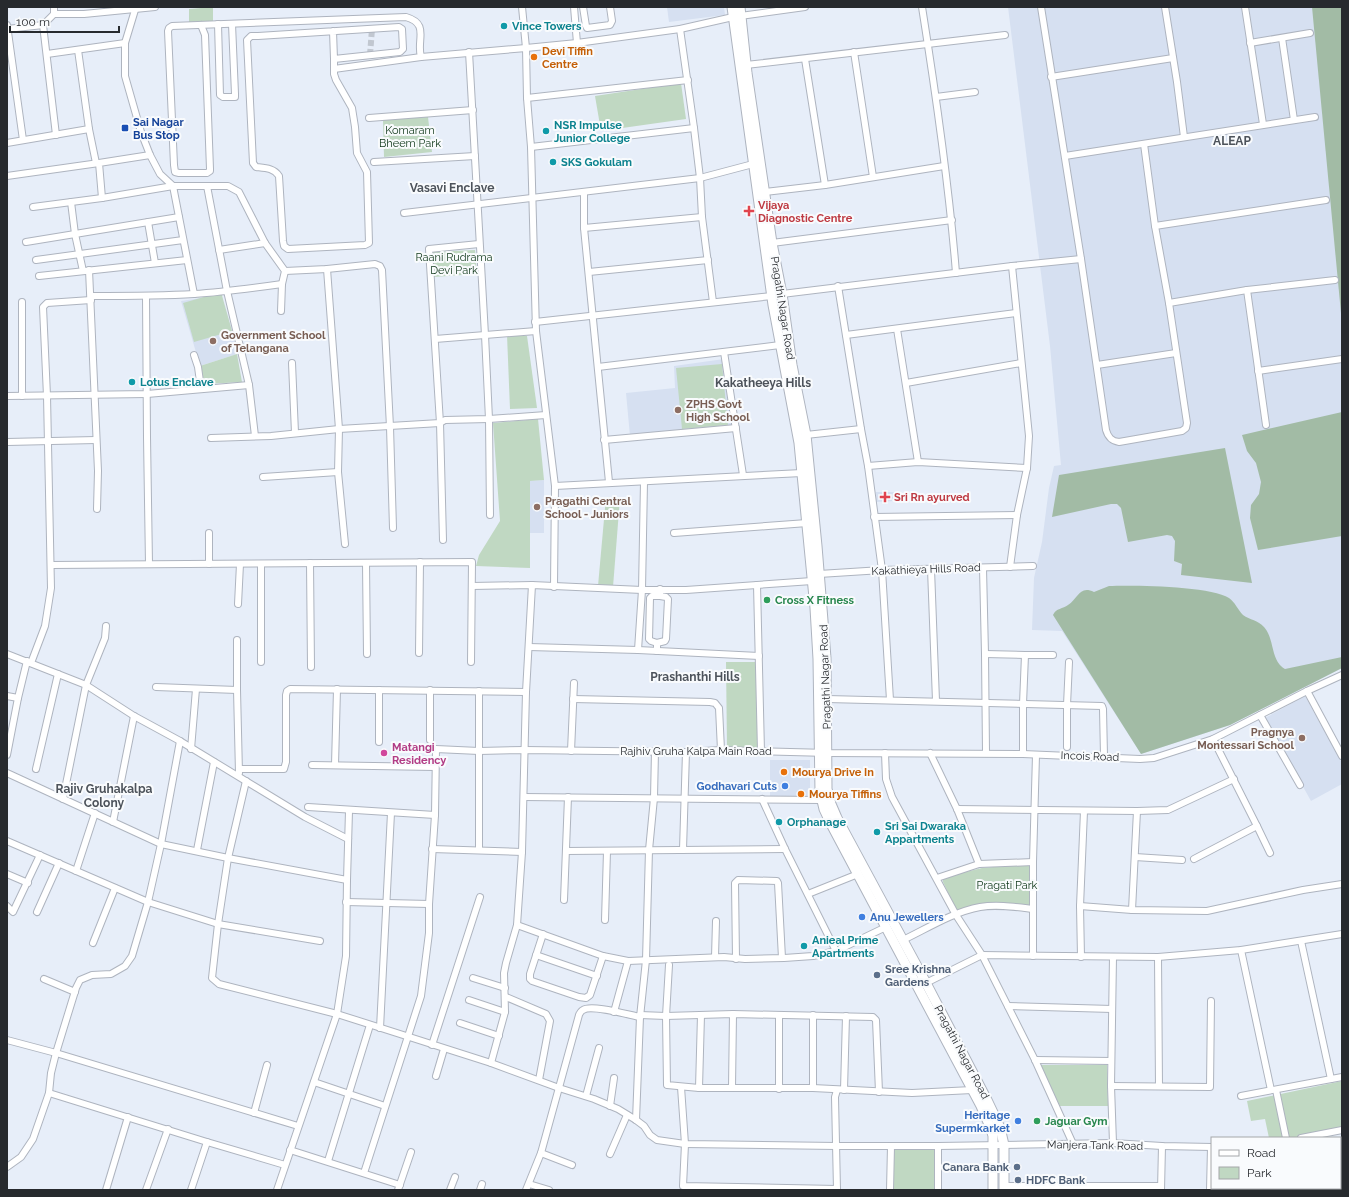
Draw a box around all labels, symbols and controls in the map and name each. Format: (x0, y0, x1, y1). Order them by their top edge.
scale bar (10, 8, 119, 34)
text: 100 m (16, 15, 50, 29)
place label: Vince Towers (512, 20, 582, 33)
marker: Vince Towers (499, 21, 509, 31)
place label: Devi Tiffin Centre (542, 45, 593, 71)
marker: Devi Tiffin Centre (529, 52, 539, 62)
place label: Sai Nagar Bus Stop (133, 116, 184, 142)
place label: NSR Impulse Junior College (554, 119, 631, 145)
marker: Sai Nagar Bus Stop (120, 123, 130, 133)
park label: Komaram Bheem Park (379, 124, 441, 150)
marker: NSR Impulse Junior College (541, 126, 551, 136)
district label: ALEAP (1213, 134, 1251, 148)
place label: SKS Gokulam (561, 156, 632, 169)
marker: SKS Gokulam (548, 157, 558, 167)
district label: Vasavi Enclave (410, 181, 494, 195)
place label: Vijaya Diagnostic Centre (758, 199, 853, 225)
marker: Vijaya Diagnostic Centre (743, 205, 755, 217)
park label: Raani Rudrama Devi Park (415, 251, 493, 277)
street label: Pragathi Nagar Road (768, 255, 797, 361)
place label: Government School of Telangana (221, 329, 326, 355)
marker: Government School of Telangana (208, 336, 218, 346)
place label: Lotus Enclave (140, 376, 214, 389)
district label: Kakatheeya Hills (715, 376, 811, 390)
marker: Lotus Enclave (127, 377, 137, 387)
place label: ZPHS Govt High School (686, 398, 750, 424)
marker: ZPHS Govt High School (673, 405, 683, 415)
marker: Sri Rn ayurved (879, 491, 891, 503)
place label: Sri Rn ayurved (894, 491, 970, 504)
place label: Pragathi Central School - Juniors (545, 495, 631, 521)
marker: Pragathi Central School - Juniors (532, 502, 542, 512)
street label: Kakathieya Hills Road (871, 561, 981, 578)
place label: Cross X Fitness (775, 594, 854, 607)
marker: Cross X Fitness (762, 595, 772, 605)
street label: Pragathi Nagar Road (817, 624, 834, 730)
district label: Prashanthi Hills (650, 670, 740, 684)
place label: Pragnya Montessari School (1197, 726, 1295, 752)
marker: Pragnya Montessari School (1297, 733, 1307, 743)
place label: Matangi Residency (392, 741, 446, 767)
street label: Rajhiv Gruha Kalpa Main Road (620, 745, 772, 758)
marker: Matangi Residency (379, 748, 389, 758)
street label: Incois Road (1060, 749, 1120, 764)
place label: Mourya Drive In (792, 766, 874, 779)
marker: Mourya Drive In (779, 767, 789, 777)
place label: Godhavari Cuts (697, 780, 778, 793)
marker: Godhavari Cuts (780, 781, 790, 791)
district label: Rajiv Gruhakalpa Colony (56, 782, 153, 810)
place label: Mourya Tiffins (809, 788, 882, 801)
marker: Mourya Tiffins (796, 789, 806, 799)
place label: Orphanage (787, 816, 846, 829)
marker: Orphanage (774, 817, 784, 827)
place label: Sri Sai Dwaraka Appartments (885, 820, 966, 846)
marker: Sri Sai Dwaraka Appartments (872, 827, 882, 837)
park label: Pragati Park (977, 879, 1038, 892)
place label: Anu Jewellers (870, 911, 944, 924)
marker: Anu Jewellers (857, 912, 867, 922)
place label: Anieal Prime Apartments (812, 934, 879, 960)
marker: Anieal Prime Apartments (799, 941, 809, 951)
place label: Sree Krishna Gardens (885, 963, 951, 989)
marker: Sree Krishna Gardens (872, 970, 882, 980)
street label: Pragathi Nagar Road (931, 1003, 992, 1102)
place label: Heritage Supermkarket (935, 1109, 1011, 1135)
place label: Jaguar Gym (1045, 1115, 1108, 1128)
marker: Heritage Supermkarket (1013, 1116, 1023, 1126)
marker: Jaguar Gym (1032, 1116, 1042, 1126)
legend (1211, 1137, 1341, 1189)
street label: Manjera Tank Road (1047, 1138, 1143, 1153)
text: Road (1247, 1146, 1276, 1160)
place label: Canara Bank (942, 1161, 1010, 1174)
marker: Canara Bank (1012, 1162, 1022, 1172)
text: Park (1247, 1166, 1272, 1180)
place label: HDFC Bank (1026, 1174, 1086, 1187)
marker: HDFC Bank (1013, 1175, 1023, 1185)

